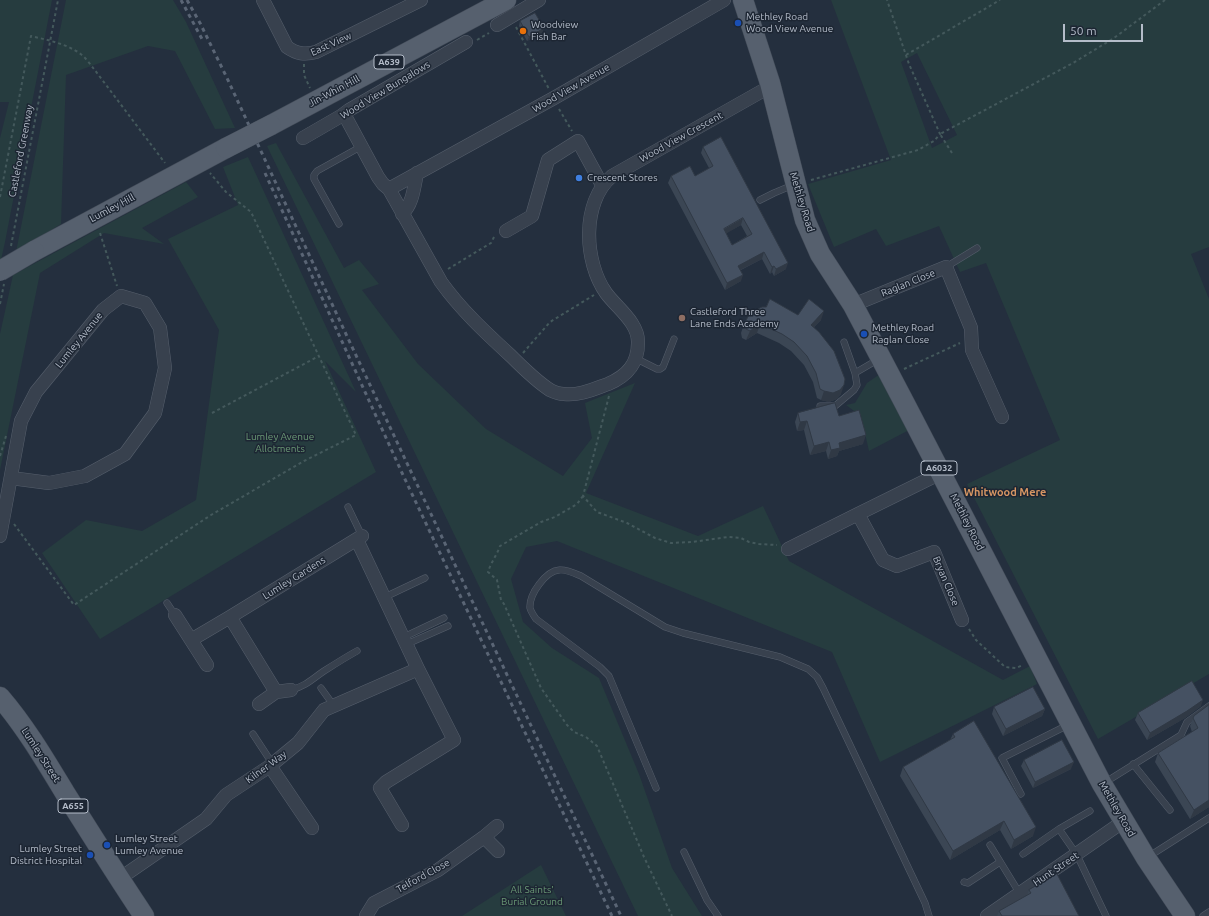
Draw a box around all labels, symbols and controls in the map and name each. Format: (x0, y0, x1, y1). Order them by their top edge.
place label: Methley Road Wood View Avenue (746, 11, 833, 34)
scale bar (1065, 16, 1145, 42)
marker: Methley Road Wood View Avenue (733, 18, 743, 28)
place label: Woodview Fish Bar (531, 19, 578, 42)
text: 50 m (1070, 24, 1097, 37)
marker: Woodview Fish Bar (518, 26, 528, 36)
street label: East View (309, 30, 353, 58)
road number: A639 (374, 55, 404, 69)
street label: Wood View Bungalows (338, 58, 432, 122)
street label: Wood View Avenue (530, 61, 612, 115)
street label: Jin-Whin Hill (306, 73, 362, 109)
street label: Castleford Greenway (6, 104, 36, 198)
street label: Wood View Crescent (637, 109, 725, 165)
street label: Methley Road (787, 171, 817, 233)
place label: Crescent Stores (587, 172, 657, 184)
marker: Crescent Stores (574, 173, 584, 183)
street label: Lumley Hill (87, 191, 137, 225)
street label: Raglan Close (879, 267, 937, 299)
place label: Castleford Three Lane Ends Academy (690, 306, 779, 330)
street label: Lumley Avenue (53, 310, 105, 370)
marker: Castleford Three Lane Ends Academy (677, 313, 687, 323)
place label: Methley Road Raglan Close (872, 322, 934, 346)
marker: Methley Road Raglan Close (859, 329, 869, 339)
park label: Lumley Avenue Allotments (246, 431, 314, 454)
road number: A6032 (921, 461, 957, 475)
district label: Whitwood Mere (964, 485, 1046, 499)
street label: Methley Road (948, 492, 986, 552)
street label: Lumley Gardens (260, 554, 328, 602)
street label: Bryan Close (930, 554, 962, 608)
street label: Lumley Street (19, 725, 63, 785)
street label: Kilner Way (243, 748, 289, 786)
street label: Methley Road (1096, 779, 1138, 839)
road number: A655 (58, 799, 88, 813)
place label: Lumley Street Lumley Avenue (115, 833, 183, 856)
marker: Lumley Street Lumley Avenue (102, 840, 112, 850)
place label: Lumley Street District Hospital (10, 843, 82, 866)
street label: Hunt Street (1031, 849, 1081, 889)
marker: Lumley Street District Hospital (85, 850, 95, 860)
street label: Telford Close (394, 856, 452, 896)
park label: All Saints' Burial Ground (501, 884, 563, 908)

